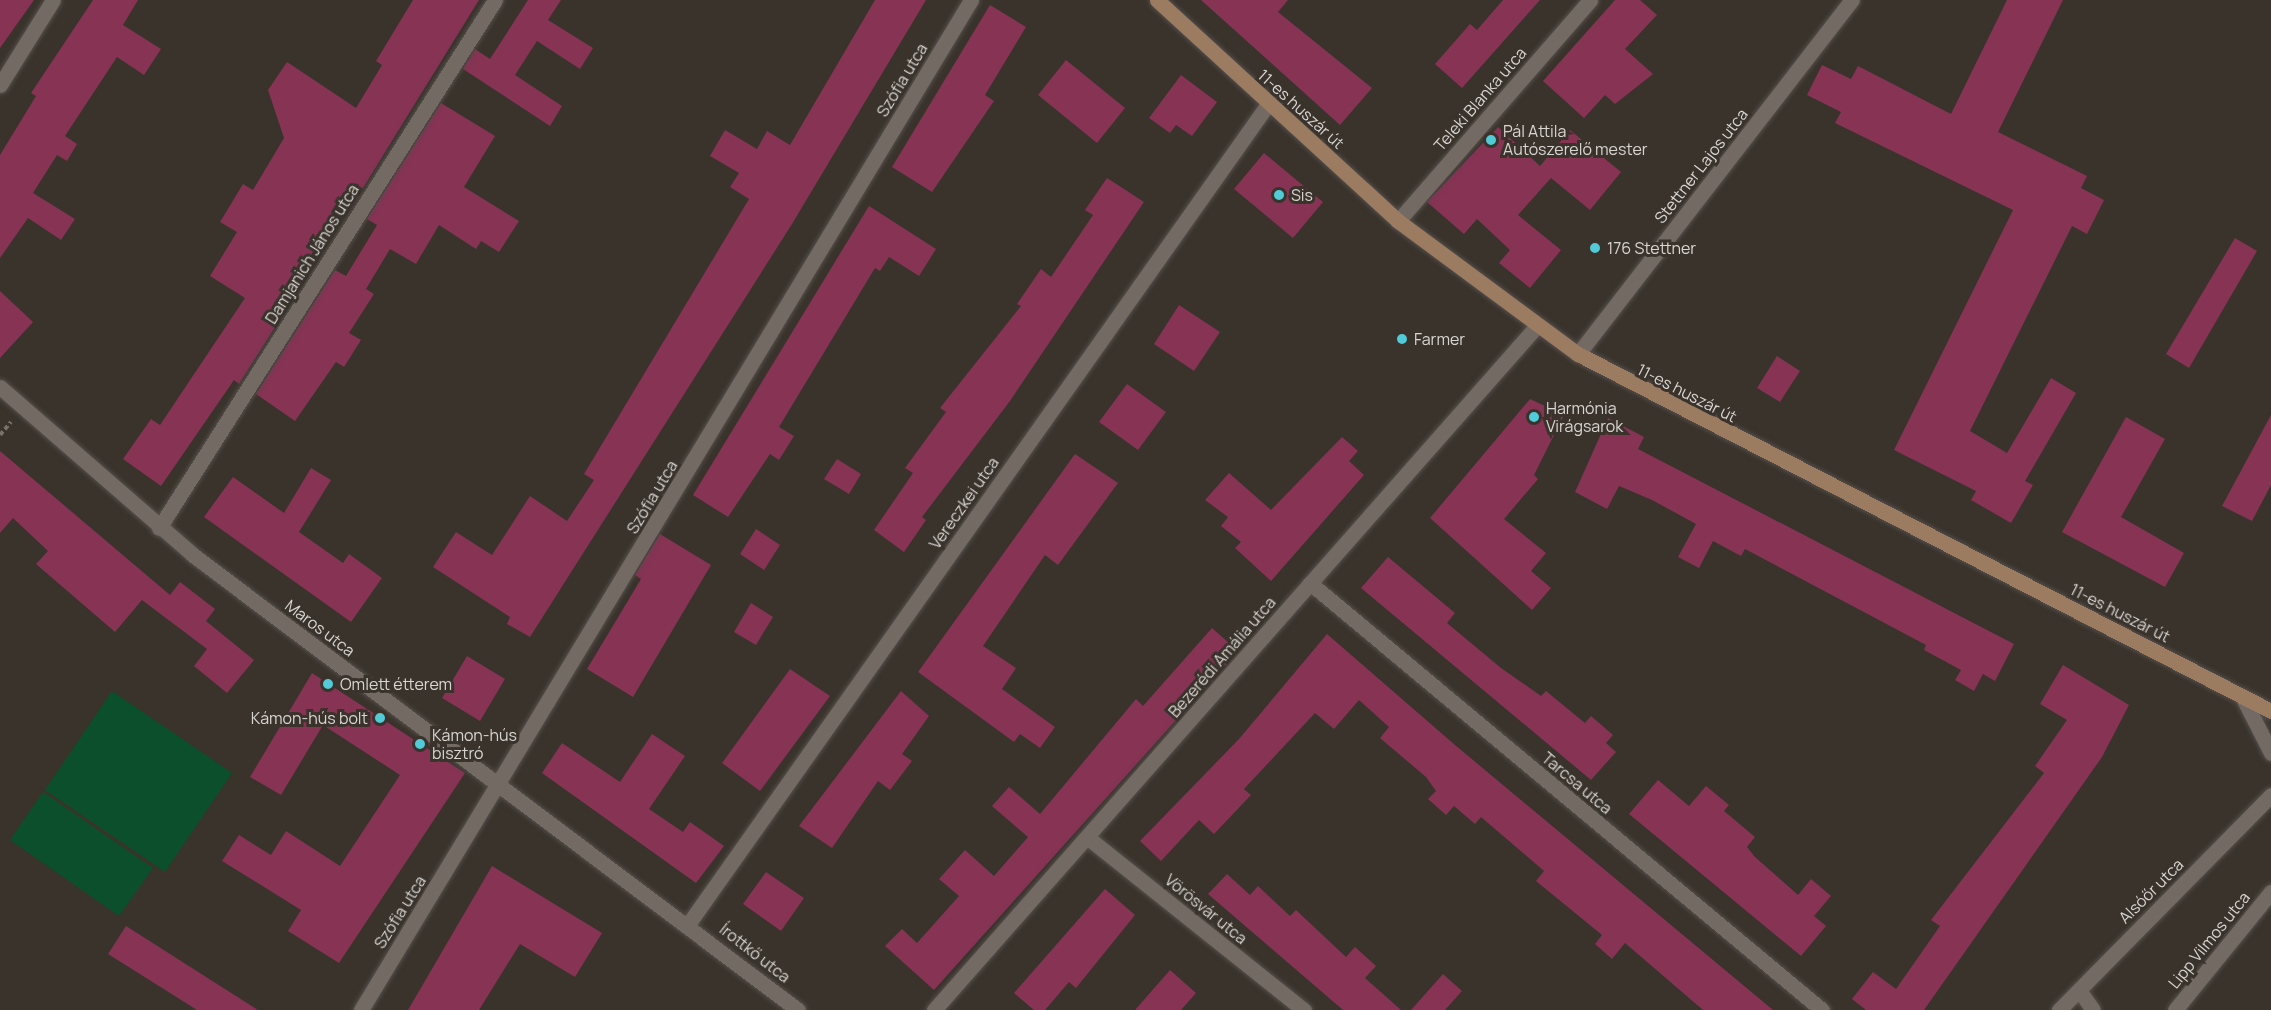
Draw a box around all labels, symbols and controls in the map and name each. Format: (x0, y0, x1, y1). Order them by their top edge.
street label: Szófia utca (873, 40, 931, 120)
street label: Teleki Blanka utca (1430, 43, 1530, 155)
street label: 11-es huszár út (1254, 65, 1348, 153)
street label: Stettner Lajos utca (1650, 105, 1752, 227)
place label: Pál Attila Autószerelő mester (1503, 121, 1648, 159)
marker: Pál Attila Autószerelő mester (1484, 133, 1498, 147)
street label: Damjanich János utca (261, 181, 363, 327)
place label: Sis (1291, 185, 1313, 205)
marker: Sis (1272, 188, 1286, 202)
place label: 176 Stettner (1607, 238, 1696, 258)
marker: 176 Stettner (1588, 241, 1602, 255)
place label: Farmer (1414, 329, 1465, 349)
marker: Farmer (1395, 332, 1409, 346)
street label: 11-es huszár út (1634, 360, 1740, 426)
place label: Harmónia Virágsarok (1546, 398, 1623, 436)
marker: Harmónia Virágsarok (1527, 410, 1541, 424)
street label: Vereczkei utca (925, 453, 1003, 553)
street label: Szófia utca (623, 457, 681, 537)
street label: 11-es huszár út (2067, 580, 2173, 646)
street label: Bezerédi Amália utca (1164, 593, 1280, 721)
street label: Maros utca (281, 596, 359, 660)
place label: Omlett étterem (340, 674, 452, 694)
marker: Omlett étterem (321, 677, 335, 691)
place label: Kámon-hús bolt (251, 708, 368, 728)
marker: Kámon-hús bolt (373, 711, 387, 725)
place label: Kámon-hús bisztró (432, 725, 517, 763)
marker: Kámon-hús bisztró (413, 737, 427, 751)
street label: Tarcsa utca (1538, 748, 1616, 818)
street label: Alsóőr utca (2115, 855, 2187, 927)
street label: Vörösvár utca (1161, 870, 1251, 948)
street label: Szófia utca (370, 872, 430, 952)
street label: Lipp Vilmos utca (2164, 888, 2254, 992)
street label: Írottkő utca (716, 919, 794, 987)

